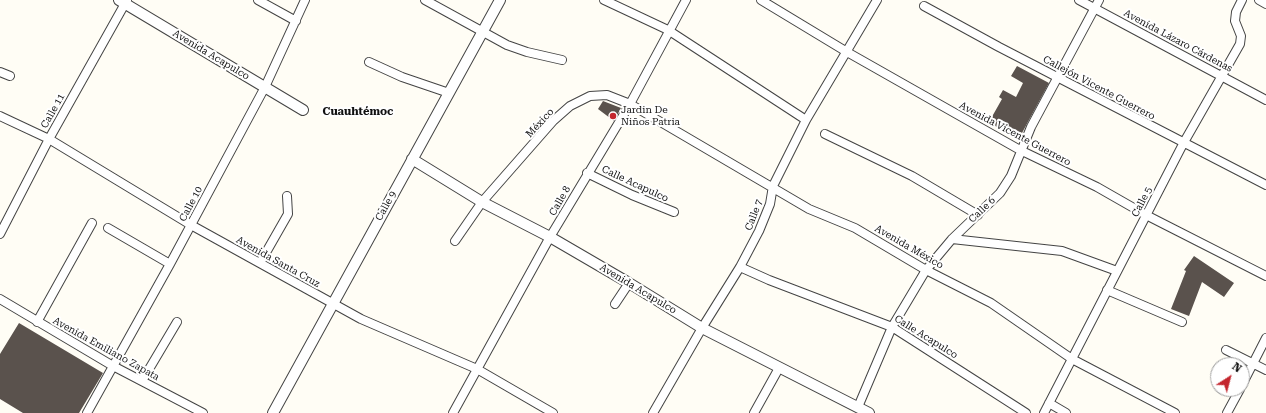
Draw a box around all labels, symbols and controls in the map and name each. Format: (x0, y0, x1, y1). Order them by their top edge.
street label: Avenida Lázaro Cárdenas (1122, 7, 1234, 75)
street label: Avenida Acapulco (170, 27, 252, 83)
street label: Callejón Vicente Guerrero (1041, 53, 1157, 123)
street label: Calle 11 (39, 91, 67, 131)
street label: Avenida Vicente Guerrero (957, 99, 1073, 169)
place label: Jardin De Niños Patria (621, 104, 680, 128)
district label: Cuauhtémoc (323, 105, 393, 119)
street label: México (524, 106, 556, 140)
marker: Jardin De Niños Patria (608, 111, 618, 121)
street label: Calle Acapulco (600, 163, 670, 205)
street label: Calle 10 (177, 184, 205, 224)
street label: Calle 8 (547, 184, 573, 218)
street label: Calle 5 (1129, 185, 1155, 219)
street label: Calle 9 (373, 189, 399, 223)
street label: Calle 6 (966, 194, 998, 226)
street label: Calle 7 (743, 198, 765, 232)
street label: Avenida México (873, 222, 945, 272)
street label: Avenida Santa Cruz (234, 234, 322, 290)
street label: Avenida Acapulco (597, 261, 679, 317)
street label: Calle Acapulco (892, 313, 960, 361)
street label: Avenida Emiliano Zapata (51, 315, 161, 383)
north arrow (1210, 357, 1250, 397)
text: N (1230, 360, 1244, 375)

